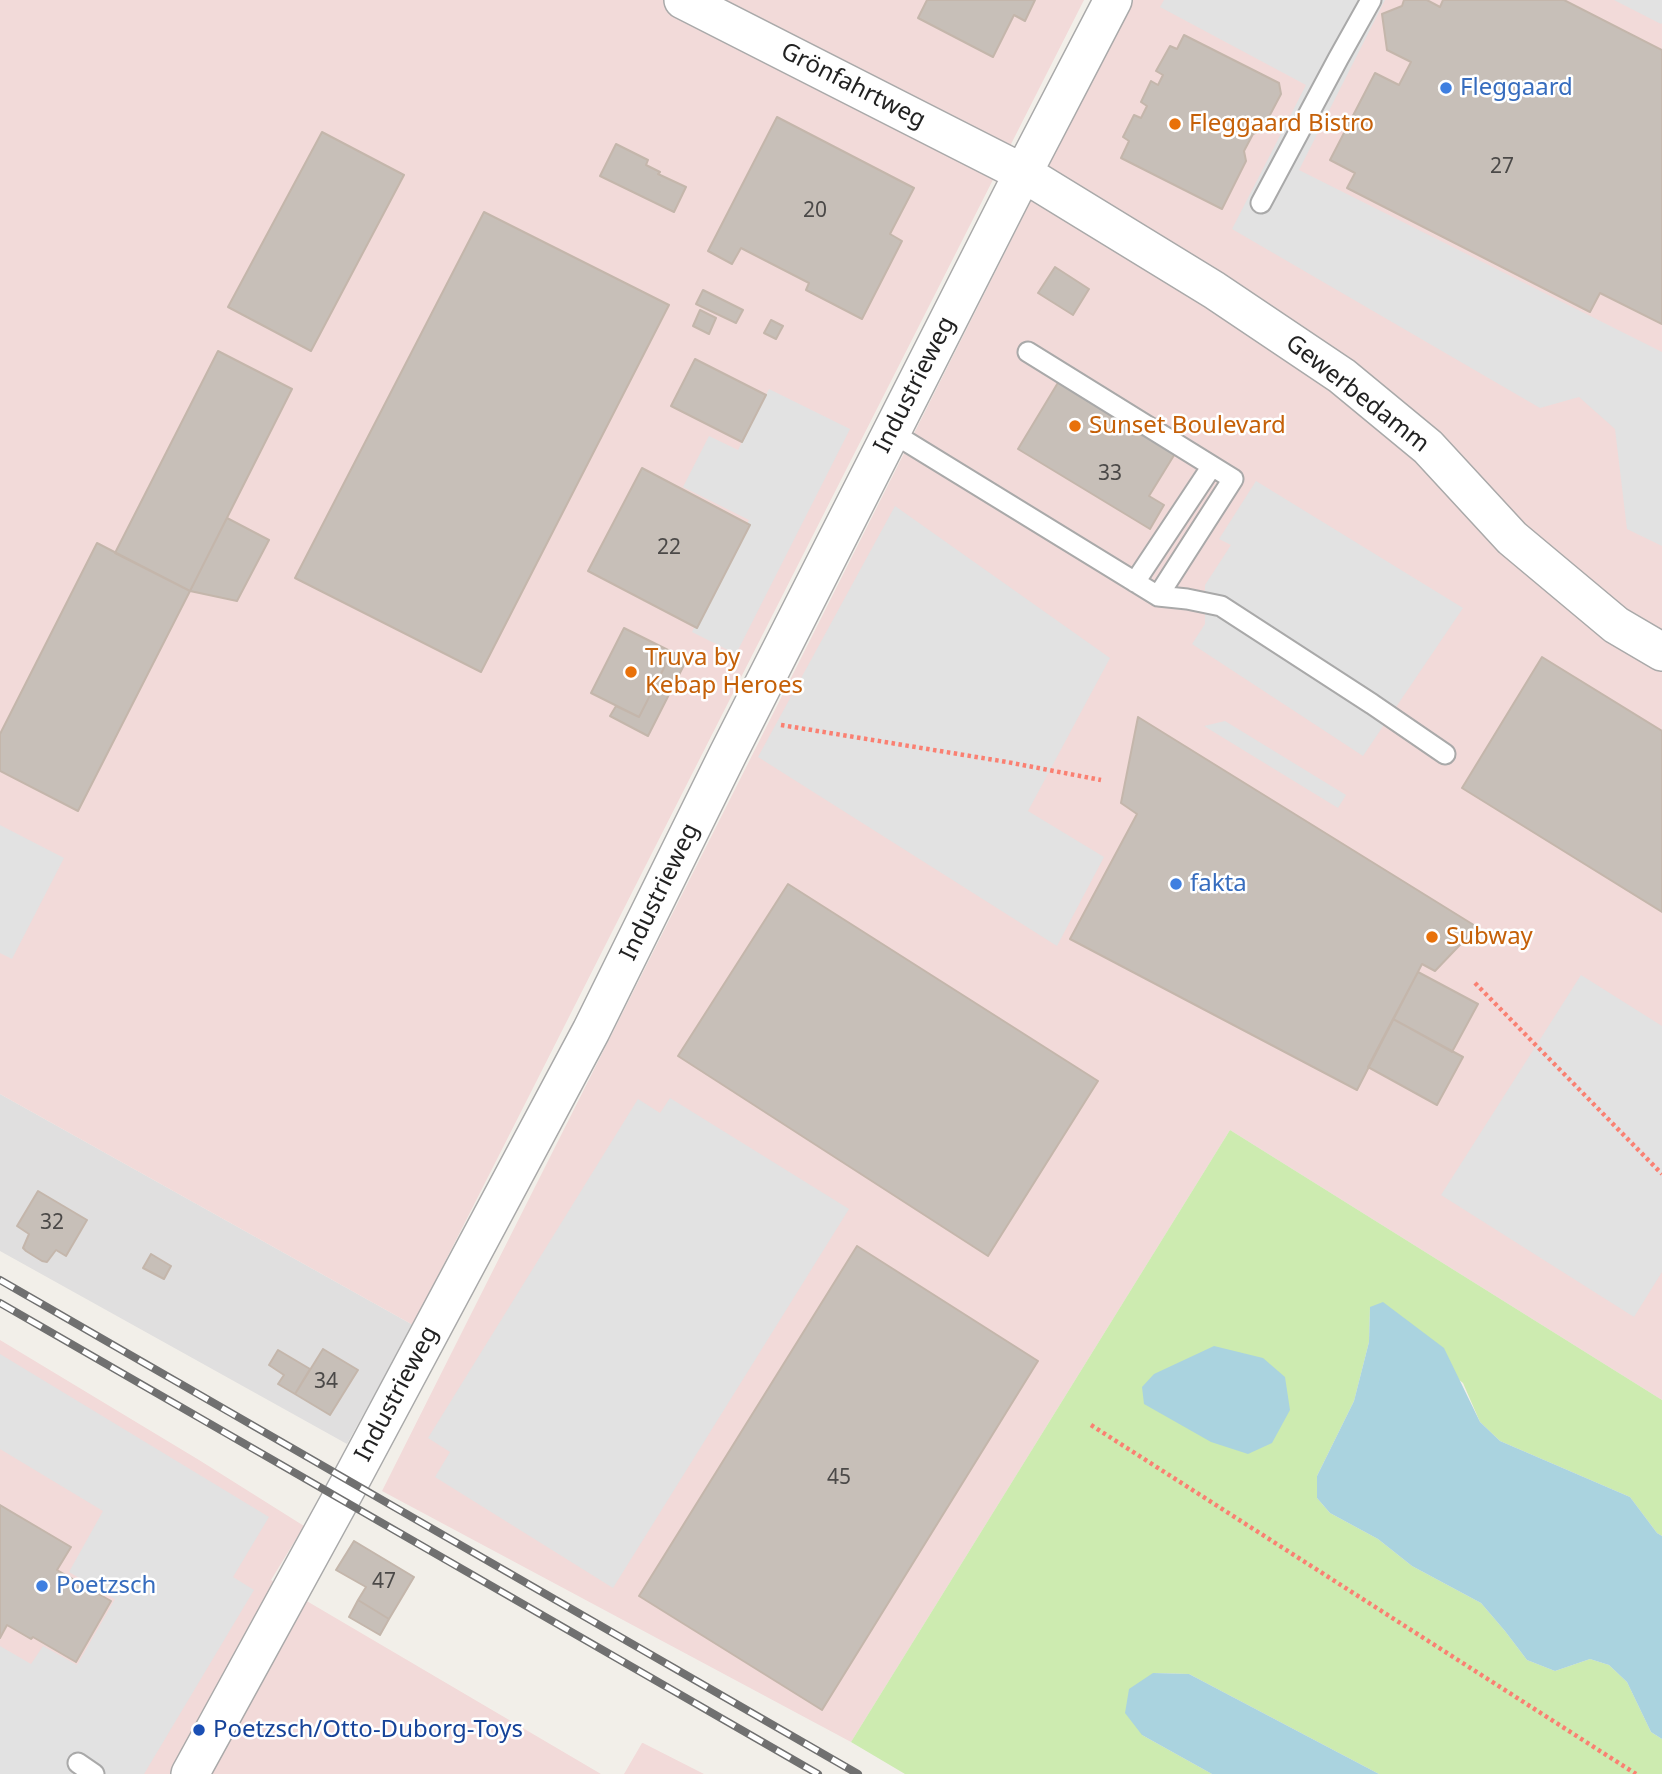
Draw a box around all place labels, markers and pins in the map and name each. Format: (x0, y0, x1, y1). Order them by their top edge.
place label: Fleggaard (1460, 74, 1573, 102)
marker: Fleggaard (1438, 80, 1454, 96)
place label: Fleggaard Bistro (1189, 110, 1374, 138)
marker: Fleggaard Bistro (1167, 116, 1183, 132)
place label: Sunset Boulevard (1089, 412, 1286, 440)
marker: Sunset Boulevard (1067, 418, 1083, 434)
place label: Truva by Kebap Heroes (645, 644, 803, 700)
marker: Truva by Kebap Heroes (623, 664, 639, 680)
place label: fakta (1190, 870, 1247, 898)
marker: fakta (1168, 876, 1184, 892)
place label: Subway (1446, 923, 1533, 951)
marker: Subway (1424, 929, 1440, 945)
place label: Poetzsch (56, 1572, 156, 1600)
marker: Poetzsch (34, 1578, 50, 1594)
place label: Poetzsch/Otto-Duborg-Toys (213, 1716, 523, 1744)
marker: Poetzsch/Otto-Duborg-Toys (191, 1722, 207, 1738)

